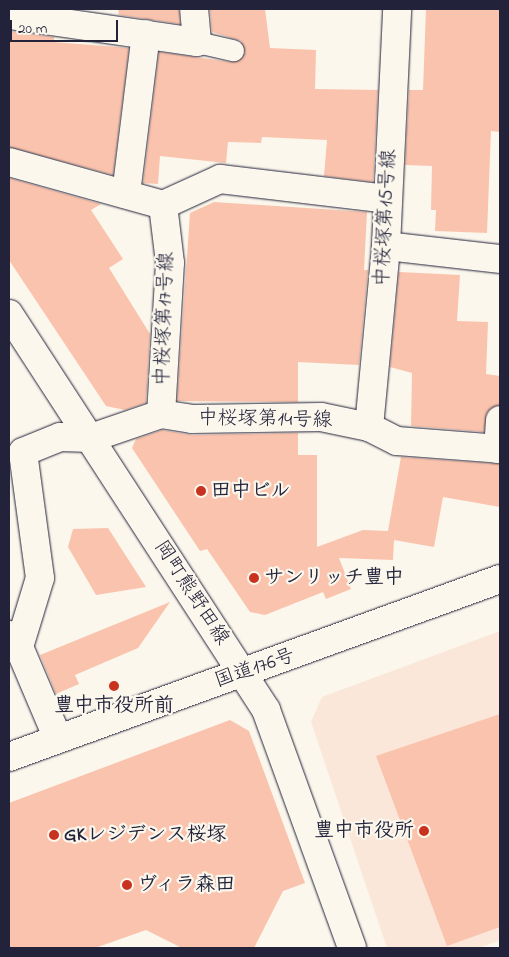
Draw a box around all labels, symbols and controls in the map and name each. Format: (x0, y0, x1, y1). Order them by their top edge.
scale bar (12, 10, 120, 42)
text: 20 m (18, 18, 47, 40)
street label: 中桜塚第15号線 (370, 149, 402, 287)
street label: 中桜塚第17号線 (151, 251, 179, 387)
street label: 中桜塚第14号線 (198, 407, 332, 433)
place label: 田中ビル (211, 479, 291, 503)
marker: 田中ビル (195, 485, 207, 497)
street label: 岡町熊野田線 (148, 536, 234, 650)
place label: サンリッチ豊中 (264, 566, 404, 590)
marker: サンリッチ豊中 (248, 572, 260, 584)
street label: 国道176号 (212, 644, 298, 694)
marker: 豊中市役所前 (108, 680, 120, 692)
place label: 豊中市役所前 (54, 694, 174, 718)
place label: 豊中市役所 (314, 819, 414, 843)
place label: GKレジデンス桜塚 (64, 823, 226, 847)
marker: 豊中市役所 (418, 825, 430, 837)
marker: GKレジデンス桜塚 (48, 829, 60, 841)
place label: ヴィラ森田 (137, 873, 237, 897)
marker: ヴィラ森田 (121, 879, 133, 891)

